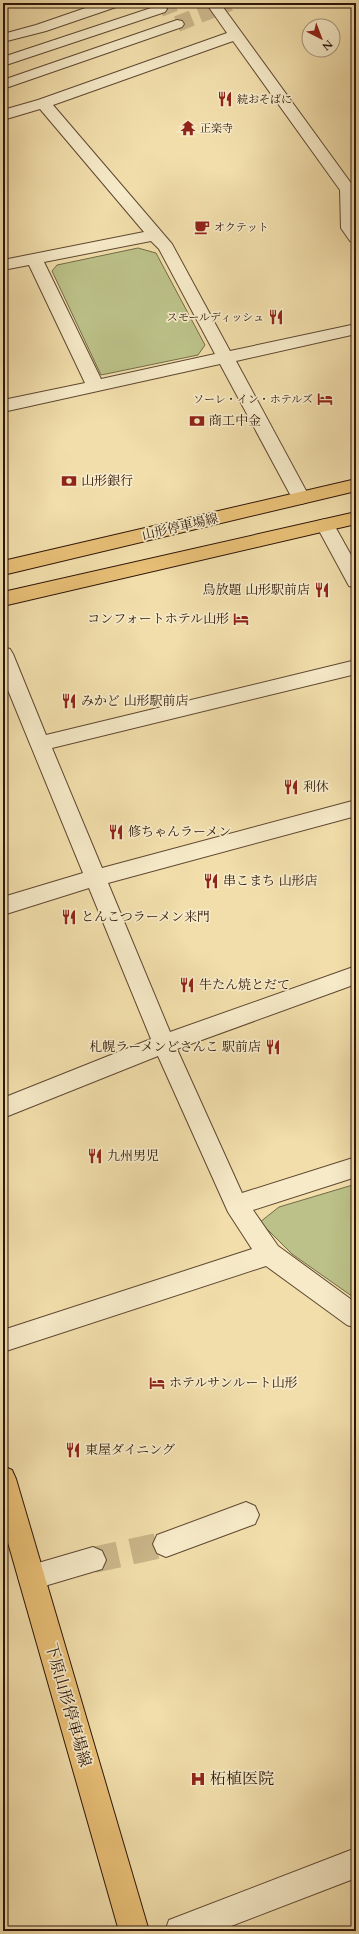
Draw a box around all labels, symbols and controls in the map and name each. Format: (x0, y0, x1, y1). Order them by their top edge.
north arrow (301, 18, 341, 58)
text: N (318, 36, 336, 54)
restaurant icon: 続おそばに (216, 90, 234, 108)
place label: 続おそばに (237, 92, 292, 107)
temple icon: 正楽寺 (179, 119, 197, 137)
place label: 正楽寺 (200, 121, 233, 136)
cafe icon: オクテット (193, 218, 211, 236)
place label: オクテット (214, 220, 269, 235)
restaurant icon: スモールディッシュ (267, 308, 285, 326)
place label: スモールディッシュ (167, 310, 264, 325)
hotel icon: ソーレ・イン・ホテルズ (316, 390, 334, 408)
place label: ソーレ・イン・ホテルズ (193, 392, 313, 407)
bank icon: 商工中金 (188, 412, 206, 430)
place label: 商工中金 (209, 412, 261, 430)
bank icon: 山形銀行 (60, 472, 78, 490)
place label: 山形銀行 (81, 472, 133, 490)
street label: 山形停車場線 (140, 509, 220, 545)
place label: 鳥放題 山形駅前店 (203, 581, 310, 599)
restaurant icon: 鳥放題 山形駅前店 (313, 581, 331, 599)
place label: コンフォートホテル山形 (87, 610, 229, 628)
hotel icon: コンフォートホテル山形 (232, 610, 250, 628)
restaurant icon: みかど 山形駅前店 (60, 692, 78, 710)
place label: みかど 山形駅前店 (81, 692, 189, 710)
restaurant icon: 利休 (282, 778, 300, 796)
place label: 利休 (303, 778, 329, 796)
restaurant icon: 修ちゃんラーメン (107, 823, 125, 841)
place label: 修ちゃんラーメン (128, 823, 231, 841)
restaurant icon: 串こまち 山形店 (202, 872, 220, 890)
place label: 串こまち 山形店 (223, 872, 318, 890)
restaurant icon: とんこつラーメン来門 (60, 908, 78, 926)
place label: とんこつラーメン来門 (81, 908, 210, 926)
restaurant icon: 牛たん焼とだて (178, 976, 196, 994)
place label: 牛たん焼とだて (199, 976, 290, 994)
place label: 札幌ラーメンどさんこ 駅前店 (89, 1038, 261, 1056)
restaurant icon: 札幌ラーメンどさんこ 駅前店 (264, 1038, 282, 1056)
restaurant icon: 九州男児 (86, 1147, 104, 1165)
place label: 九州男児 (107, 1147, 159, 1165)
hotel icon: ホテルサンルート山形 (148, 1374, 166, 1392)
place label: ホテルサンルート山形 (169, 1374, 297, 1392)
restaurant icon: 東屋ダイニング (64, 1441, 82, 1459)
place label: 東屋ダイニング (85, 1441, 175, 1459)
street label: 下原山形停車場線 (40, 1640, 96, 1770)
place label: 柘植医院 (210, 1768, 274, 1790)
hospital icon: 柘植医院 (189, 1770, 207, 1788)

